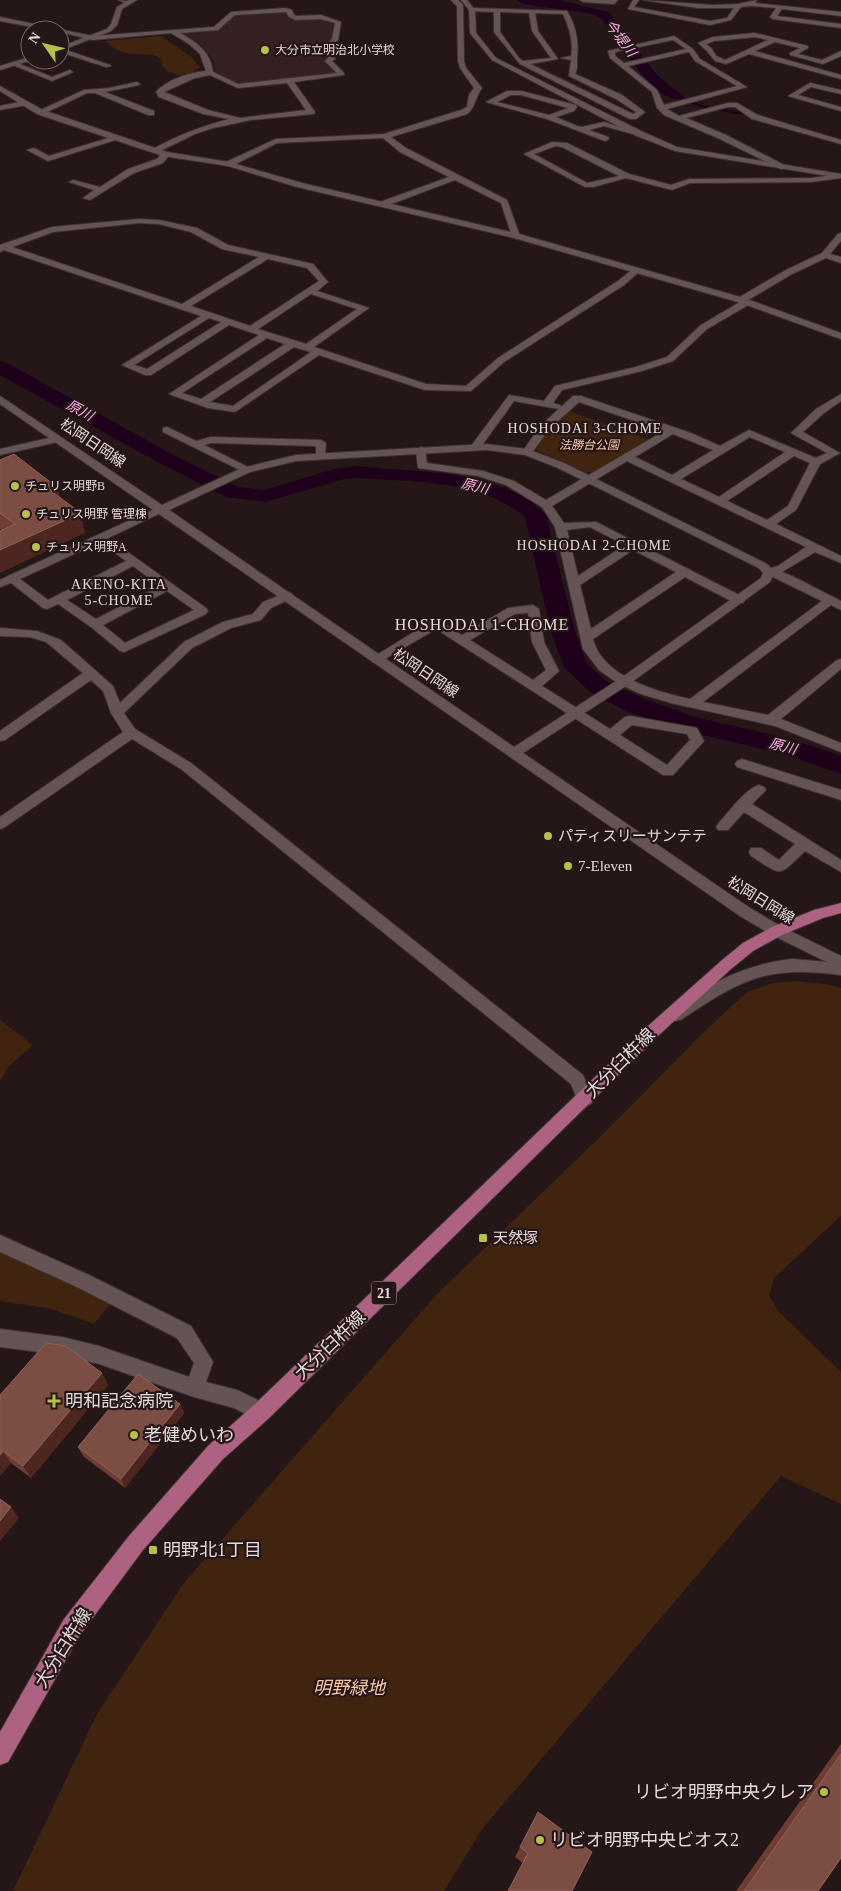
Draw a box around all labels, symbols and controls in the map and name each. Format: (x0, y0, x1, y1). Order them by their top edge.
water label: 今堤川 (602, 17, 640, 61)
north arrow (20, 20, 70, 70)
text: N (26, 30, 44, 46)
place label: 大分市立明治北小学校 (275, 43, 395, 57)
marker: 大分市立明治北小学校 (259, 44, 271, 56)
water label: 原川 (64, 397, 97, 425)
street label: 松岡日岡線 (57, 415, 129, 471)
district label: HOSHODAI 3-CHOME (508, 421, 662, 436)
park label: 法勝台公園 (559, 438, 621, 452)
water label: 原川 (459, 476, 492, 498)
place label: チュリス明野B (25, 479, 105, 493)
marker: チュリス明野B (9, 480, 21, 492)
place label: チュリス明野 管理棟 (36, 507, 147, 521)
marker: チュリス明野 管理棟 (20, 508, 32, 520)
district label: HOSHODAI 2-CHOME (517, 538, 671, 553)
place label: チュリス明野A (46, 540, 127, 554)
marker: チュリス明野A (30, 541, 42, 553)
district label: AKENO-KITA 5-CHOME (71, 577, 167, 608)
district label: HOSHODAI 1-CHOME (395, 616, 569, 633)
street label: 松岡日岡線 (390, 645, 462, 701)
water label: 原川 (767, 736, 800, 758)
place label: パティスリーサンテテ (558, 828, 707, 844)
marker: パティスリーサンテテ (542, 830, 554, 842)
place label: 7-Eleven (578, 858, 633, 874)
marker: 7-Eleven (562, 860, 574, 872)
street label: 松岡日岡線 (725, 873, 797, 927)
street label: 大分臼杵線 (581, 1024, 659, 1102)
place label: 天然塚 (493, 1229, 538, 1246)
marker: 天然塚 (477, 1232, 489, 1244)
road number: 21 (372, 1282, 396, 1305)
street label: 大分臼杵線 (291, 1307, 369, 1383)
place label: 明和記念病院 (65, 1391, 173, 1411)
marker: 明和記念病院 (47, 1394, 61, 1408)
place label: 老健めいわ (144, 1425, 234, 1445)
marker: 老健めいわ (128, 1429, 140, 1441)
place label: 明野北1丁目 (163, 1540, 262, 1560)
marker: 明野北1丁目 (147, 1544, 159, 1556)
street label: 大分臼杵線 (31, 1605, 95, 1691)
park label: 明野緑地 (313, 1678, 387, 1698)
place label: リビオ明野中央クレア (634, 1782, 814, 1802)
marker: リビオ明野中央クレア (818, 1786, 830, 1798)
place label: リビオ明野中央ビオス2 (550, 1830, 739, 1850)
marker: リビオ明野中央ビオス2 (534, 1834, 546, 1846)

